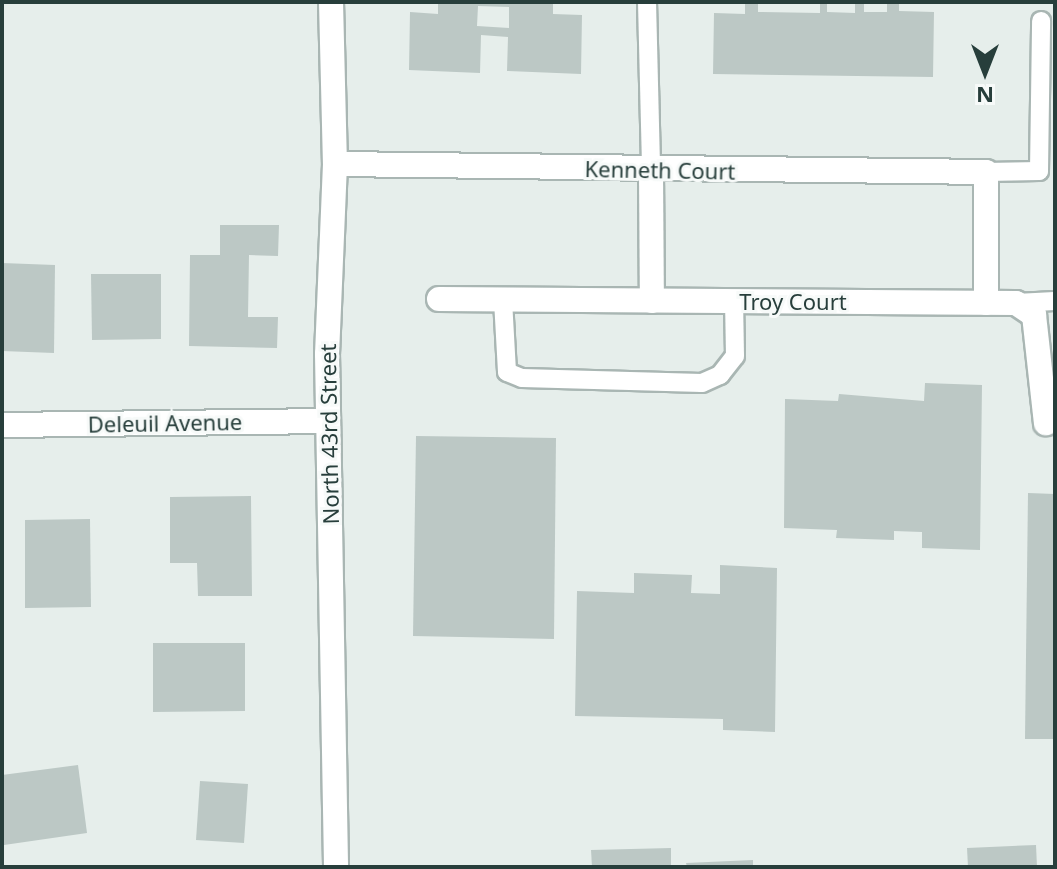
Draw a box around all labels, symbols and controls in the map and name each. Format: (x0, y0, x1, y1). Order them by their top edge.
north arrow (945, 32, 1025, 112)
text: N (976, 81, 994, 111)
street label: Kenneth Court (584, 155, 736, 185)
street label: Troy Court (739, 289, 847, 315)
street label: North 43rd Street (314, 343, 344, 525)
street label: Deleuil Avenue (88, 408, 242, 438)

